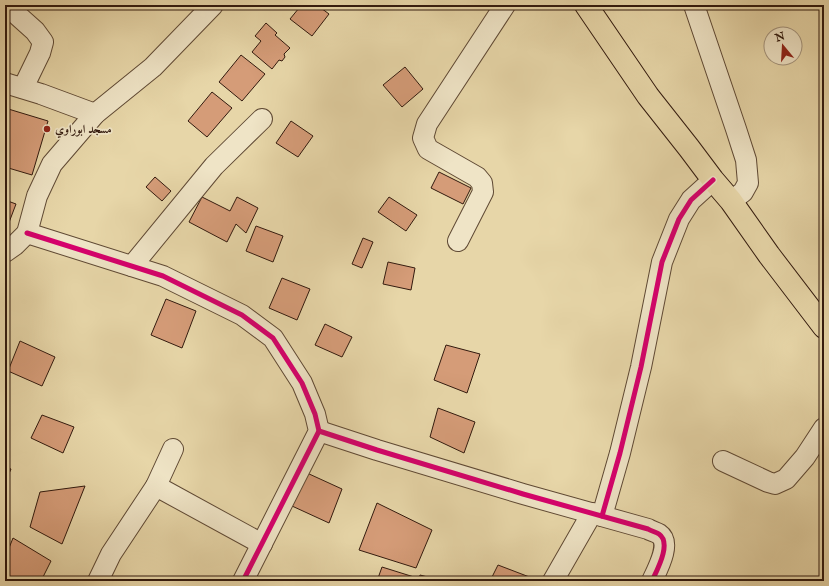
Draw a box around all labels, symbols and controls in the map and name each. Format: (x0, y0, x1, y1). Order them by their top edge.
north arrow (763, 26, 803, 66)
text: N (773, 29, 787, 46)
place label: مسجد ابوراوي (55, 122, 112, 139)
marker: مسجد ابوراوي (42, 124, 52, 134)

